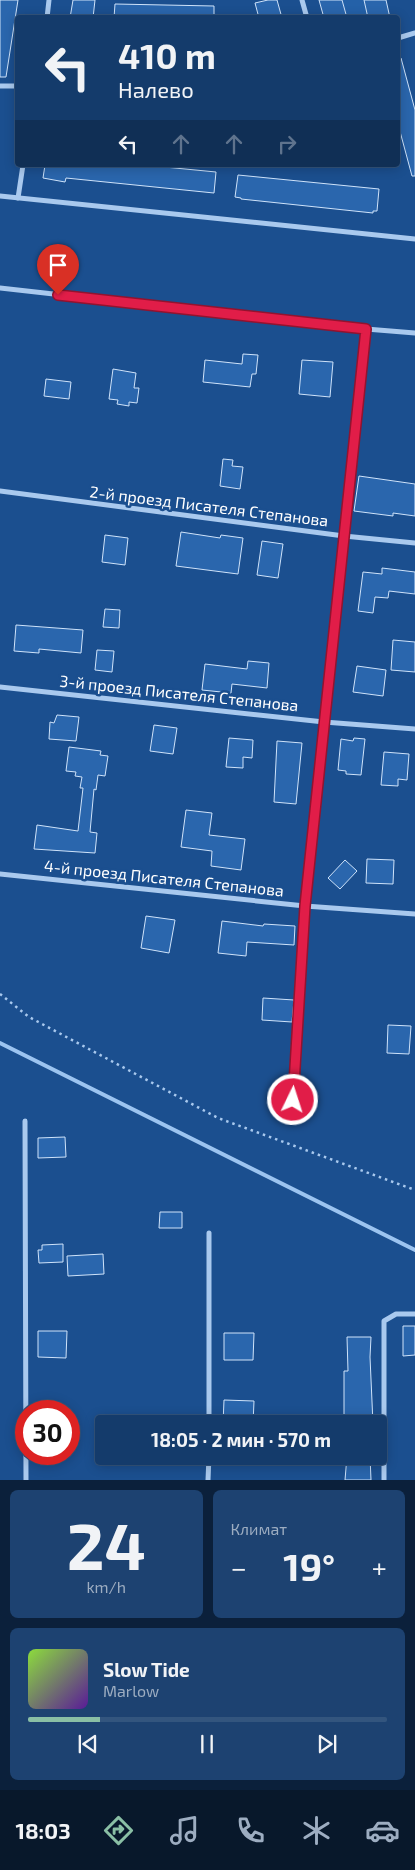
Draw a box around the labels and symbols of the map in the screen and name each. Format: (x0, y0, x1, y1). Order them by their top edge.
pin (37, 244, 79, 295)
street label: 2-й проезд Писателя Степанова (89, 481, 329, 530)
street label: 3-й проезд Писателя Степанова (59, 670, 299, 715)
street label: 4-й проезд Писателя Степанова (43, 855, 285, 900)
position arrow (266, 1073, 318, 1125)
speed limit sign: 30 (15, 1400, 80, 1465)

